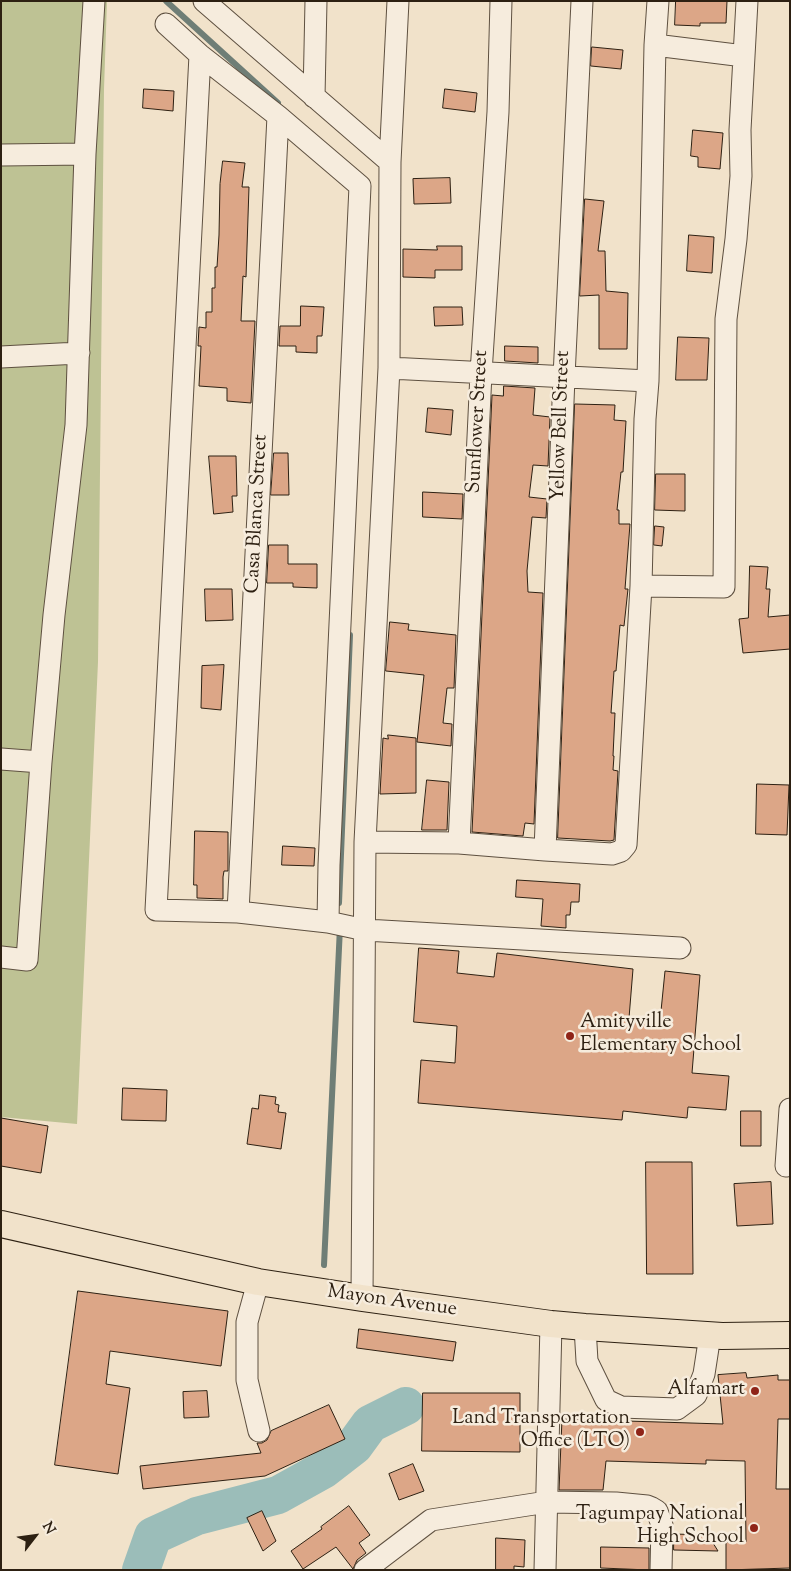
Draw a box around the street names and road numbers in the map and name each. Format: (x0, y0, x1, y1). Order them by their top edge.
street label: Sunflower Street (463, 350, 495, 494)
street label: Yellow Bell Street (547, 350, 577, 502)
street label: Casa Blanca Street (242, 434, 274, 594)
street label: Mayon Avenue (326, 1281, 458, 1323)

